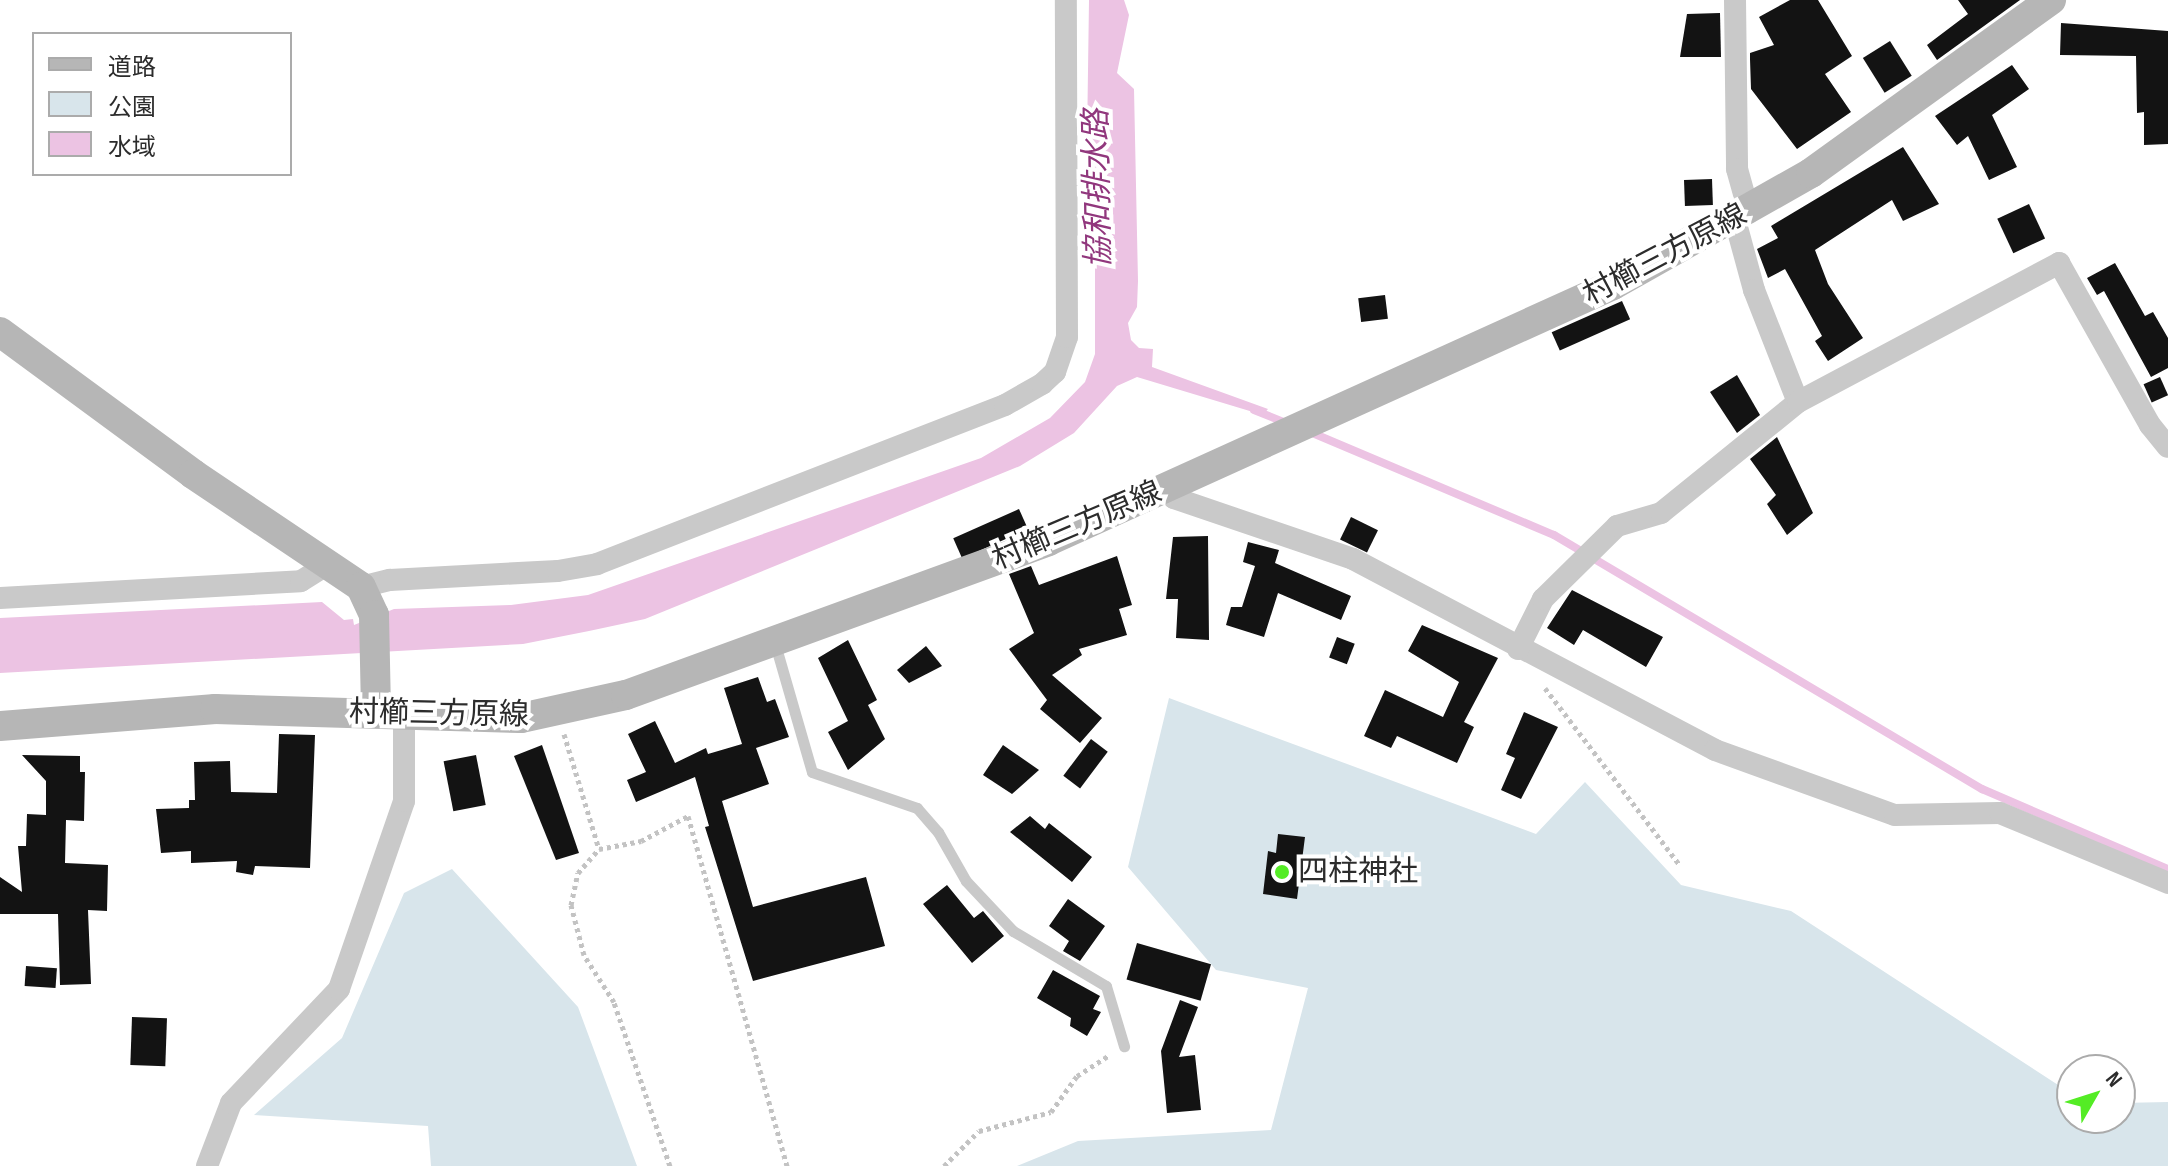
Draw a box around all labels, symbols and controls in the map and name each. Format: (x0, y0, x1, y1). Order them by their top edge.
legend (32, 32, 292, 176)
text: 道路 (108, 53, 156, 82)
text: 公園 (108, 93, 156, 122)
water label: 協和排水路 (1078, 109, 1120, 269)
text: 水域 (108, 133, 156, 162)
street label: 村櫛三方原線 (1577, 197, 1753, 313)
street label: 村櫛三方原線 (987, 474, 1167, 578)
street label: 村櫛三方原線 (349, 694, 529, 734)
place label: 四柱神社 (1298, 854, 1418, 890)
marker: 四柱神社 (1273, 863, 1291, 881)
north arrow (2056, 1054, 2136, 1134)
text: N (2099, 1067, 2128, 1093)

